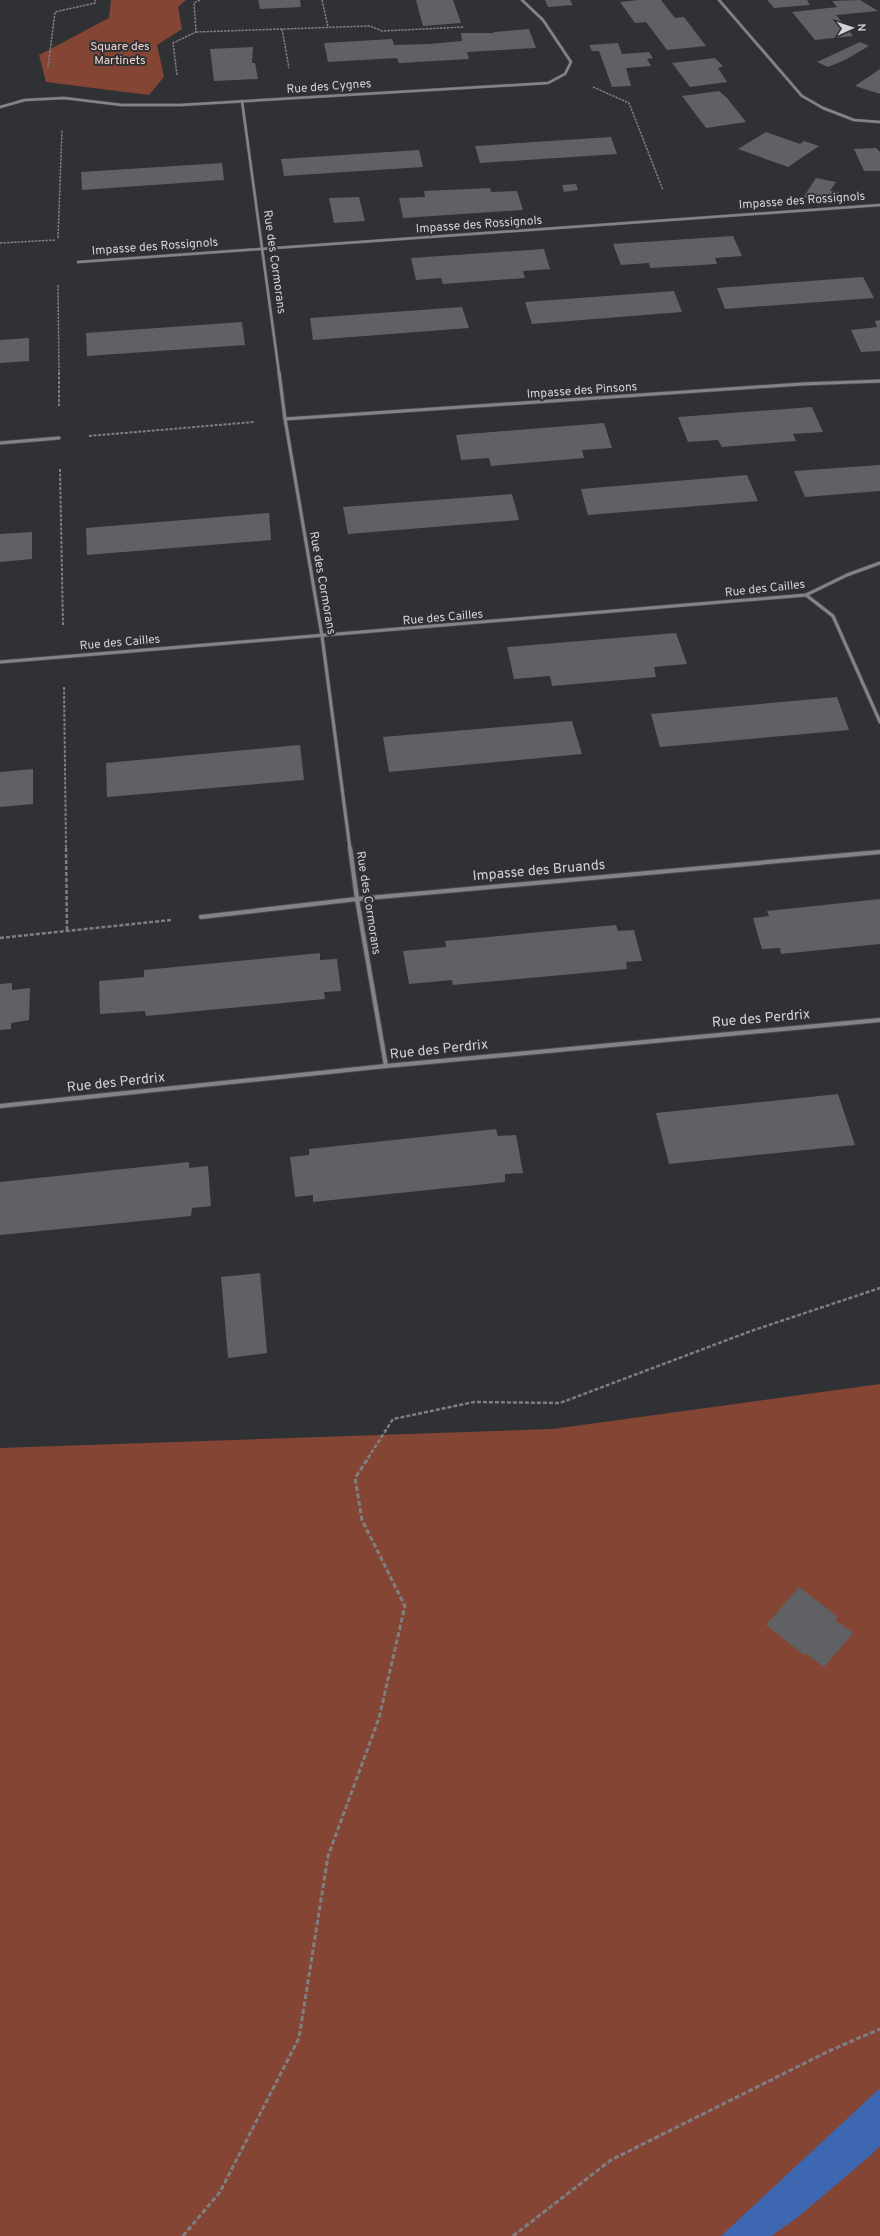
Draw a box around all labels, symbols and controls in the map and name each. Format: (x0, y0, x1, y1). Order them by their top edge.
north arrow (832, 8, 872, 48)
text: N (854, 23, 868, 32)
park label: Square des Martinets (90, 39, 150, 69)
street label: Rue des Cygnes (286, 76, 372, 98)
street label: Impasse des Rossignols (738, 189, 866, 213)
street label: Rue des Cormorans (259, 209, 289, 315)
street label: Impasse des Rossignols (415, 213, 543, 237)
street label: Impasse des Rossignols (91, 235, 219, 259)
street label: Impasse des Pinsons (526, 379, 638, 403)
street label: Rue des Cormorans (305, 530, 339, 636)
street label: Rue des Cailles (724, 577, 806, 601)
street label: Rue des Cailles (402, 607, 484, 629)
street label: Rue des Cailles (79, 632, 161, 654)
street label: Rue des Cormorans (352, 850, 384, 956)
street label: Impasse des Bruands (472, 857, 606, 885)
street label: Rue des Perdrix (711, 1006, 811, 1032)
street label: Rue des Perdrix (389, 1036, 489, 1064)
street label: Rue des Perdrix (66, 1069, 166, 1097)

